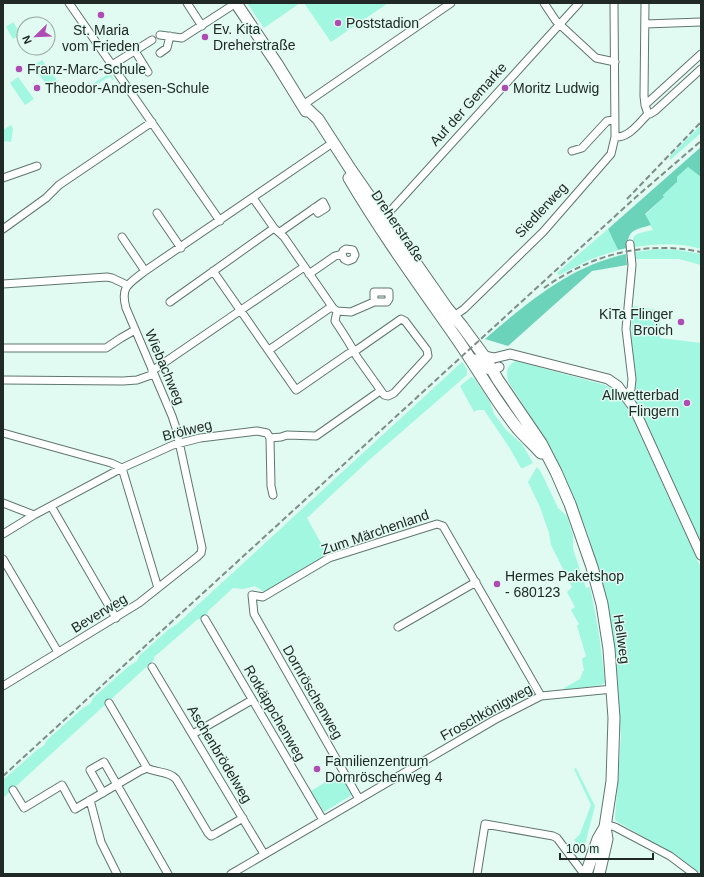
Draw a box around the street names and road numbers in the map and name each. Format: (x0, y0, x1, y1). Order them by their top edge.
street label: Auf der Gemarke (426, 59, 510, 149)
street label: Siedlerweg (512, 179, 570, 241)
street label: Dreherstraße (368, 187, 428, 265)
street label: Wiebachweg (142, 327, 188, 407)
street label: Brölweg (161, 416, 213, 444)
street label: Zum Märchenland (319, 506, 431, 558)
street label: Beverweg (68, 590, 130, 636)
street label: Hellweg (611, 613, 633, 665)
street label: Dornröschenweg (280, 642, 346, 742)
street label: Rotkäppchenweg (241, 662, 309, 764)
street label: Froschkönigweg (438, 680, 534, 744)
street label: Aschenbrödelweg (184, 702, 256, 806)

